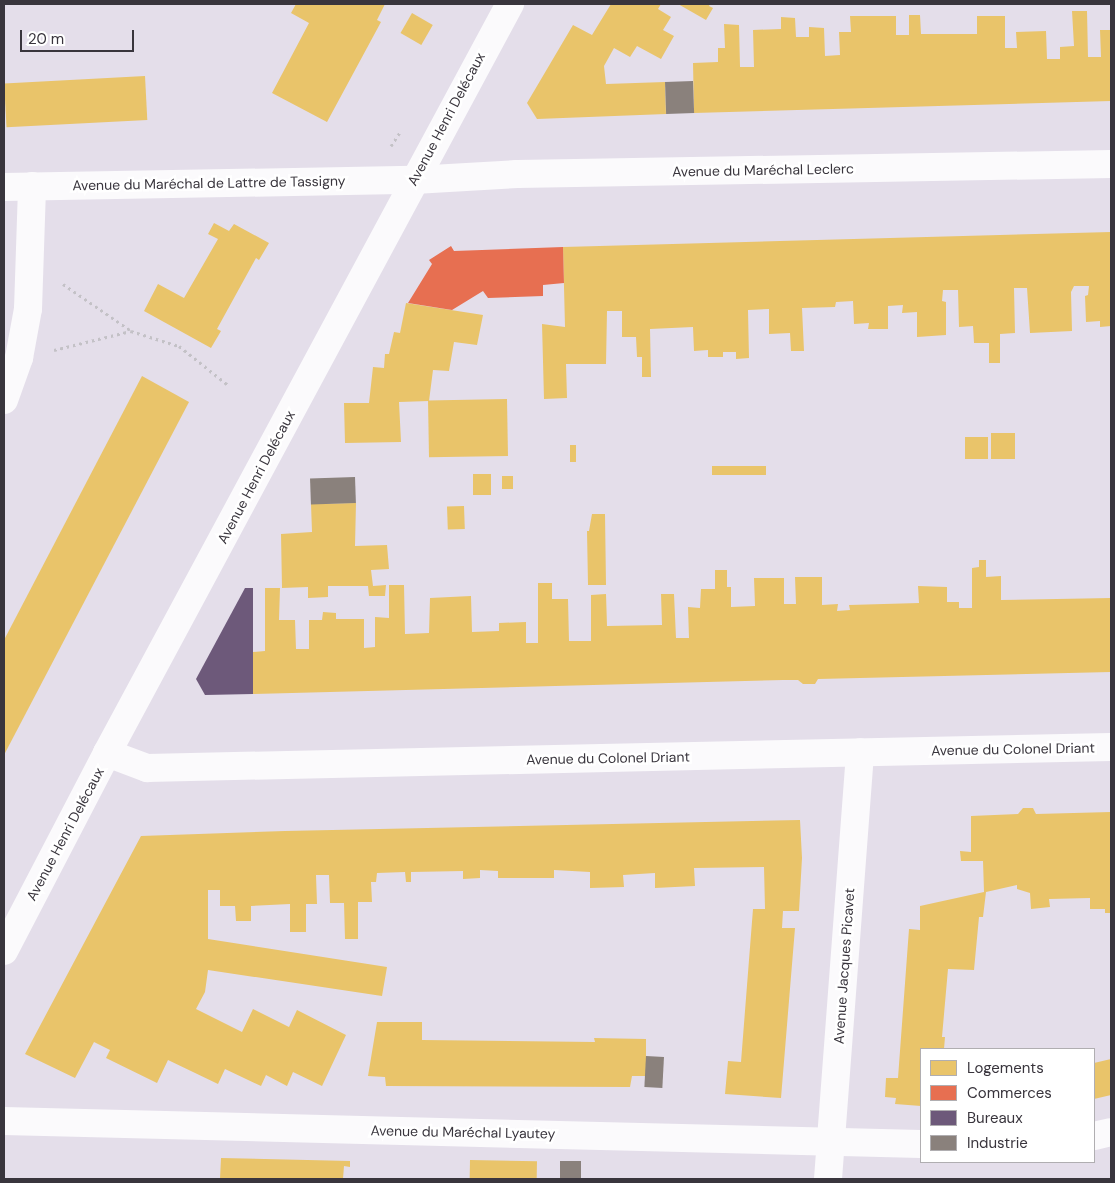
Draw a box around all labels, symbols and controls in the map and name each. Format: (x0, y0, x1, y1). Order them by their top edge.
scale bar (22, 20, 136, 52)
text: 20 m (28, 29, 64, 49)
street label: Avenue Henri Delécaux (404, 50, 488, 188)
street label: Avenue du Maréchal Leclerc (672, 160, 854, 180)
street label: Avenue du Maréchal de Lattre de Tassigny (72, 172, 346, 194)
street label: Avenue Henri Delécaux (214, 408, 298, 546)
street label: Avenue du Colonel Driant (931, 739, 1095, 759)
street label: Avenue du Colonel Driant (526, 748, 690, 768)
street label: Avenue Henri Delécaux (23, 765, 107, 903)
street label: Avenue Jacques Picavet (830, 887, 858, 1045)
legend (920, 1048, 1095, 1163)
text: Logements (967, 1058, 1044, 1078)
text: Commerces (967, 1083, 1052, 1103)
text: Bureaux (967, 1108, 1023, 1128)
street label: Avenue du Maréchal Lyautey (370, 1122, 556, 1142)
text: Industrie (967, 1133, 1028, 1153)

